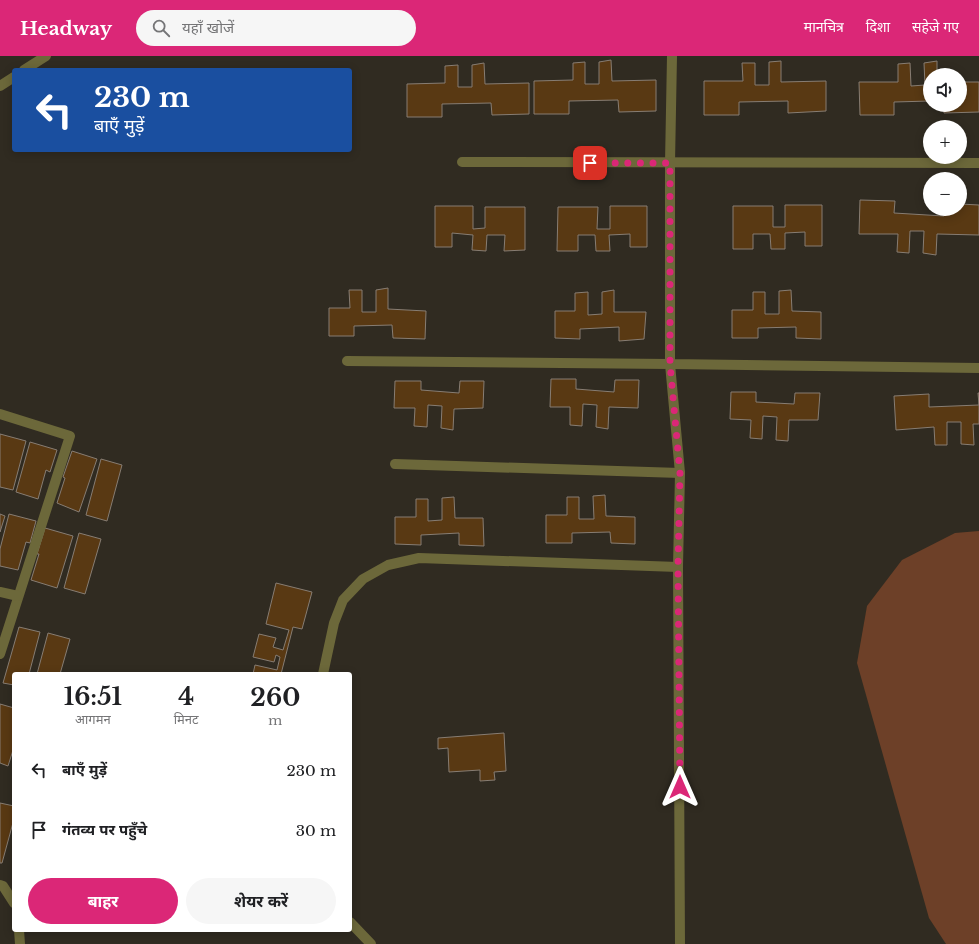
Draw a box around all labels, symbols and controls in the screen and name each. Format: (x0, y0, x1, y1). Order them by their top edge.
search box (136, 10, 416, 46)
text: Headway (20, 17, 112, 40)
icon: search (150, 17, 172, 39)
text: यहाँ खोजें (182, 18, 234, 37)
text: मानचित्र (804, 18, 844, 36)
text: दिशा (866, 18, 890, 36)
text: सहेजे गए (912, 18, 959, 36)
map controls (923, 68, 967, 216)
button: sound (923, 68, 967, 112)
text: 230 m (94, 80, 190, 115)
icon: left (28, 84, 80, 136)
text: बाएँ मुड़ें (94, 115, 144, 137)
button: + (923, 120, 967, 164)
pin (573, 146, 607, 180)
icon: arrive (579, 152, 601, 174)
button: − (923, 172, 967, 216)
text: 16:51 (64, 682, 122, 711)
text: 4 (178, 682, 194, 711)
text: 260 (250, 683, 300, 712)
text: आगमन (75, 711, 111, 728)
text: मिनट (174, 711, 199, 728)
text: m (268, 712, 282, 729)
icon: left (28, 759, 50, 781)
text: बाएँ मुड़ें (62, 760, 107, 779)
text: 230 m (286, 761, 336, 780)
position arrow (659, 766, 701, 808)
icon: arrive (28, 819, 50, 841)
text: गंतव्य पर पहुँचे (62, 820, 147, 839)
text: 30 m (296, 821, 336, 840)
button: बाहर (28, 878, 178, 924)
button: शेयर करें (186, 878, 336, 924)

